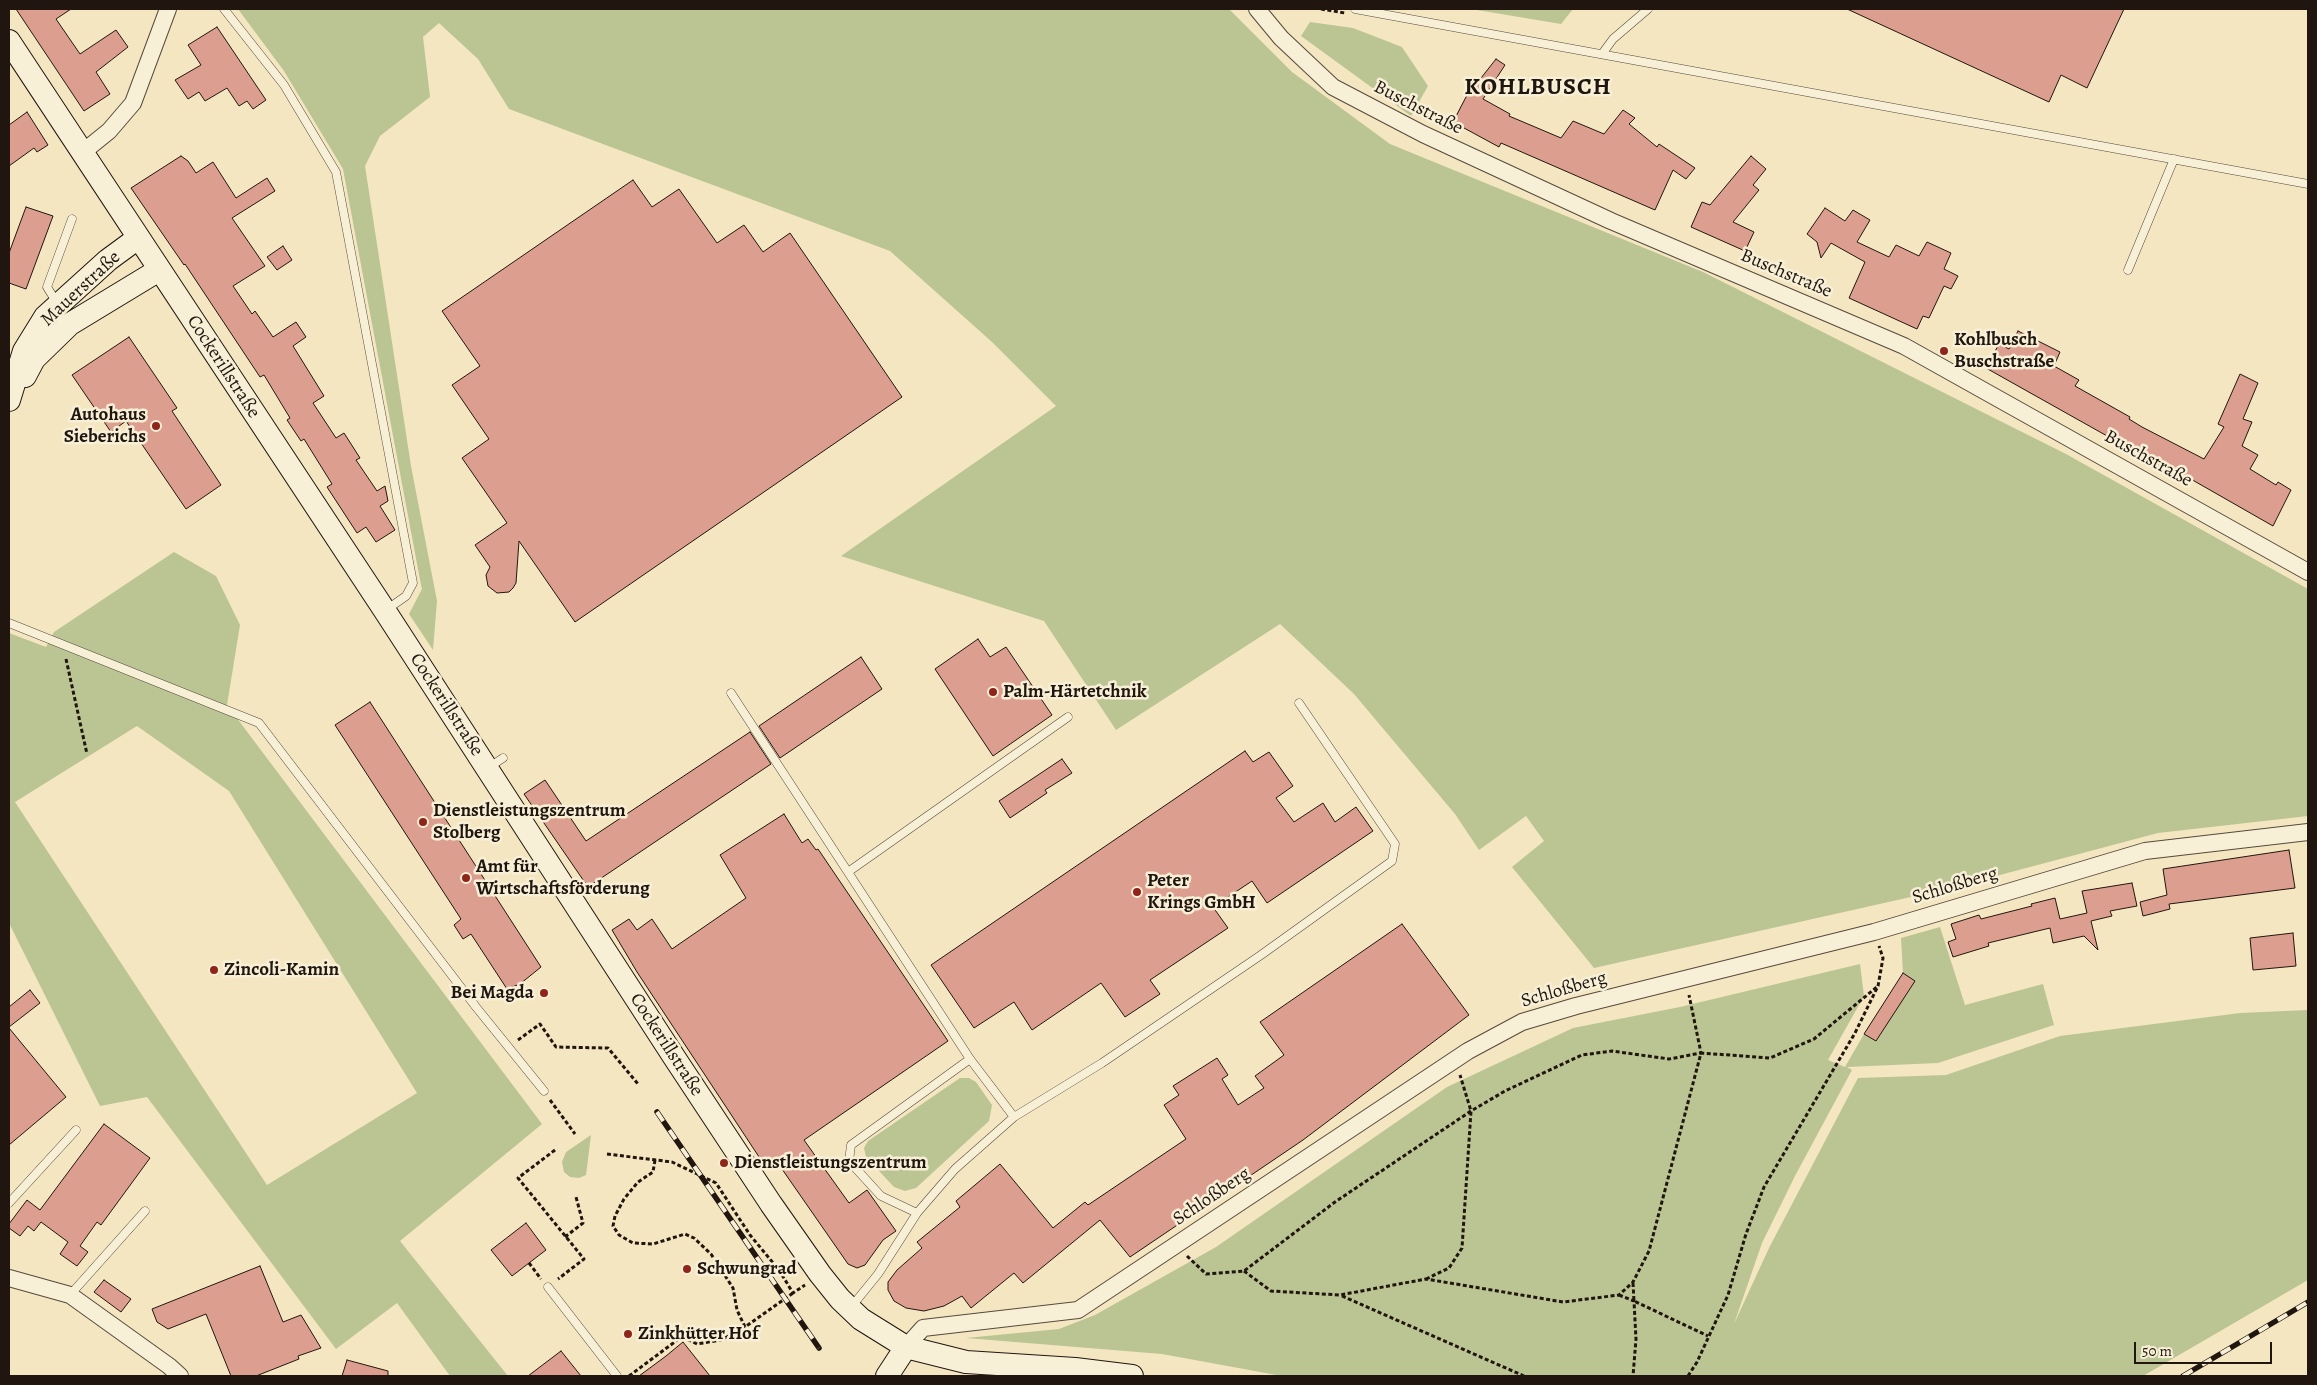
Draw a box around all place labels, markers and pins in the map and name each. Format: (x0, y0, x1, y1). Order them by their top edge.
place label: Kohlbusch Buschstraße (1954, 329, 2054, 373)
marker: Kohlbusch Buschstraße (1938, 345, 1950, 357)
place label: Autohaus Sieberichs (64, 404, 146, 448)
marker: Autohaus Sieberichs (150, 420, 162, 432)
place label: Palm-Härtetchnik (1003, 681, 1147, 703)
marker: Palm-Härtetchnik (987, 686, 999, 698)
place label: Dienstleistungszentrum Stolberg (433, 800, 626, 844)
marker: Dienstleistungszentrum Stolberg (417, 816, 429, 828)
place label: Amt für Wirtschaftsförderung (476, 856, 650, 900)
place label: Peter Krings GmbH (1147, 870, 1256, 914)
marker: Amt für Wirtschaftsförderung (460, 872, 472, 884)
marker: Peter Krings GmbH (1131, 886, 1143, 898)
place label: Zincoli-Kamin (224, 959, 339, 981)
marker: Zincoli-Kamin (208, 964, 220, 976)
place label: Bei Magda (451, 982, 534, 1004)
marker: Bei Magda (538, 987, 550, 999)
place label: Dienstleistungszentrum (734, 1152, 927, 1174)
marker: Dienstleistungszentrum (718, 1157, 730, 1169)
place label: Schwungrad (697, 1258, 797, 1280)
marker: Schwungrad (681, 1263, 693, 1275)
place label: Zinkhütter Hof (638, 1323, 758, 1345)
marker: Zinkhütter Hof (622, 1328, 634, 1340)

